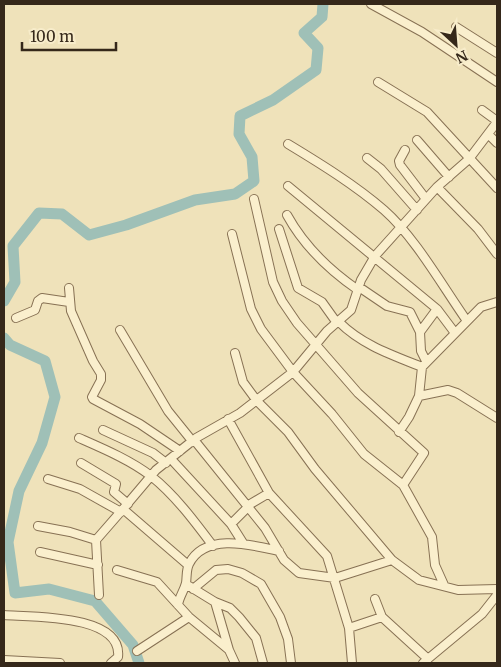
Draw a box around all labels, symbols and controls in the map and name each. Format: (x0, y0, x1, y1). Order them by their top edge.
scale bar (22, 20, 116, 52)
north arrow (431, 20, 481, 70)
text: 100 m (30, 27, 74, 46)
text: N (453, 46, 471, 67)

